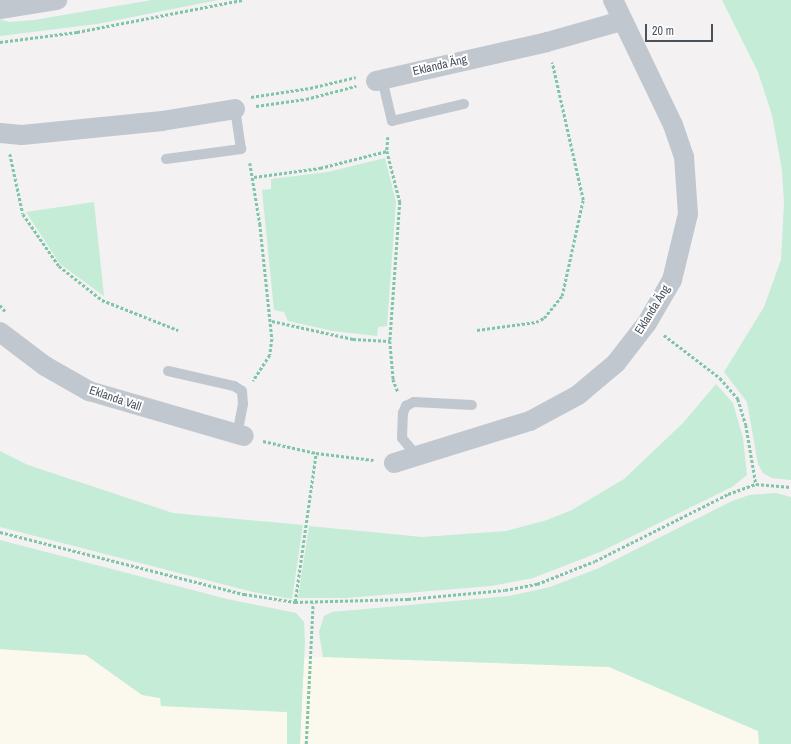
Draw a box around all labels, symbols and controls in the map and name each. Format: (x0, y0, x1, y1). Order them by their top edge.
scale bar (647, 16, 715, 42)
text: 20 m (652, 23, 674, 39)
street label: Eklanda Äng (411, 53, 469, 79)
street label: Eklanda Äng (632, 283, 674, 337)
street label: Eklanda Vall (87, 383, 143, 415)

